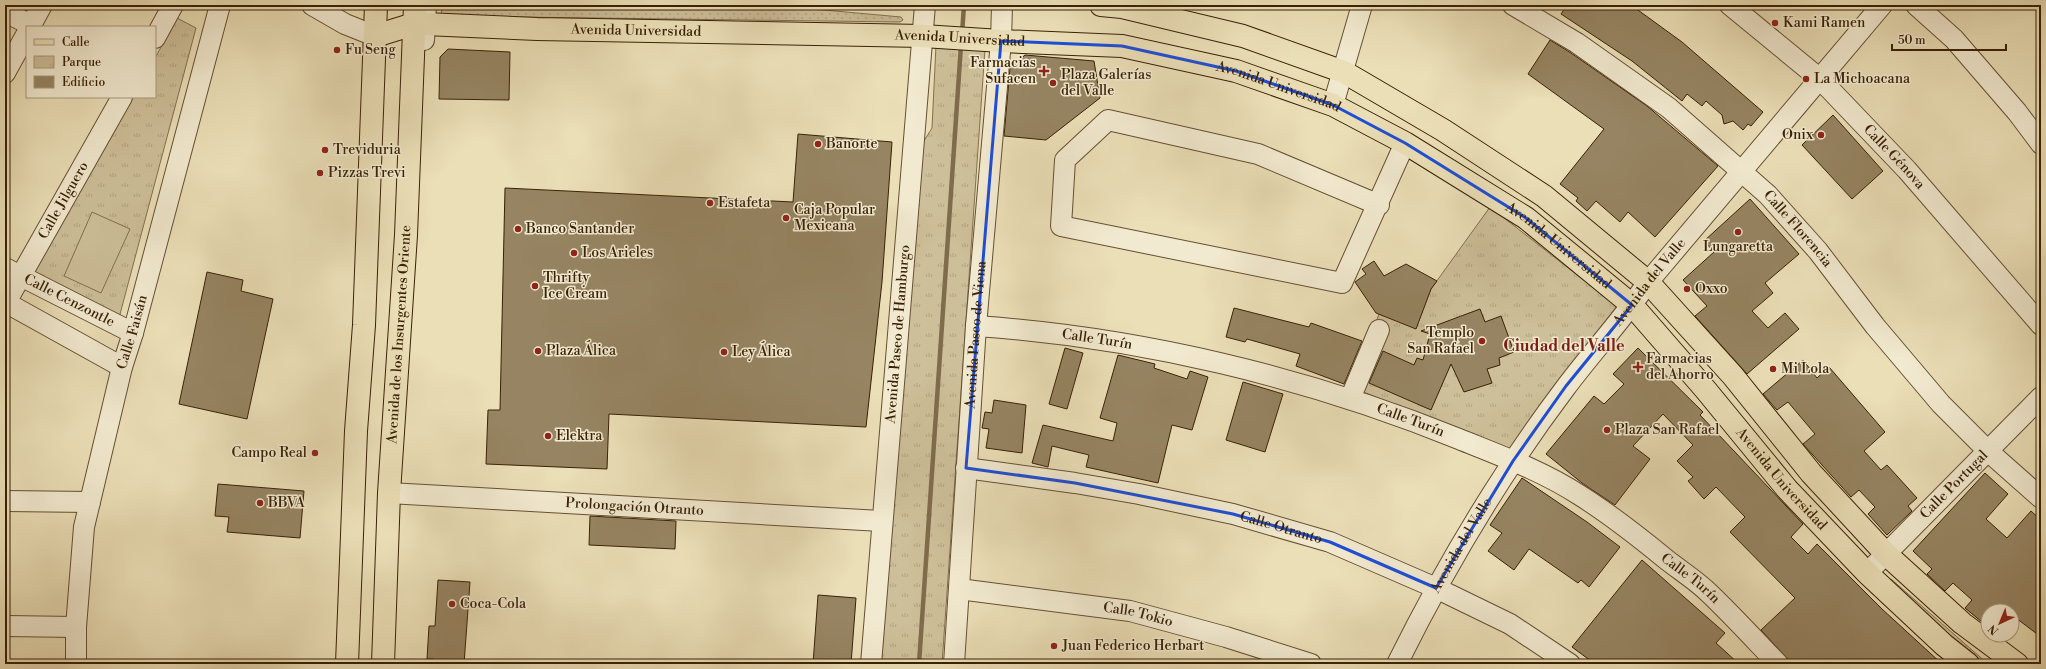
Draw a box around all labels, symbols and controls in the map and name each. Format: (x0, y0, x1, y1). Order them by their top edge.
place label: Kami Ramen (1783, 14, 1866, 32)
marker: Kami Ramen (1770, 18, 1780, 28)
street label: Avenida Universidad (570, 21, 701, 41)
legend (26, 26, 156, 98)
street label: Avenida Universidad (894, 26, 1025, 51)
scale bar (1892, 26, 2006, 52)
text: 50 m (1898, 33, 1926, 48)
text: Calle (62, 35, 89, 50)
place label: Fu Seng (345, 41, 396, 59)
marker: Fu Seng (332, 45, 342, 55)
place label: Farmacias Sufacen (970, 54, 1037, 88)
text: Parque (62, 55, 101, 70)
street label: Avenida Universidad (1213, 58, 1344, 116)
marker: Farmacias Sufacen (1039, 66, 1049, 76)
place label: Plaza Galerías del Valle (1061, 66, 1151, 100)
place label: La Michoacana (1814, 70, 1911, 88)
marker: La Michoacana (1801, 74, 1811, 84)
text: Edificio (62, 75, 105, 90)
marker: Plaza Galerías del Valle (1048, 78, 1058, 88)
street label: Calle Génova (1859, 121, 1929, 194)
place label: Onix (1782, 126, 1814, 144)
marker: Onix (1816, 130, 1826, 140)
place label: Banorte (825, 135, 878, 153)
marker: Banorte (813, 139, 823, 149)
place label: Treviduria (333, 141, 402, 159)
marker: Treviduria (320, 145, 330, 155)
street label: Calle Jilguero (34, 158, 93, 242)
place label: Pizzas Trevi (328, 164, 406, 182)
marker: Pizzas Trevi (315, 168, 325, 178)
street label: Calle Florencia (1759, 187, 1837, 272)
place label: Estafeta (718, 194, 771, 212)
marker: Estafeta (705, 198, 715, 208)
street label: Avenida Universidad (1501, 198, 1615, 293)
place label: Caja Popular Mexicana (794, 201, 875, 235)
marker: Caja Popular Mexicana (781, 213, 791, 223)
place label: Banco Santander (525, 220, 634, 238)
marker: Banco Santander (513, 224, 523, 234)
street label: Avenida de los Insurgentes Oriente (383, 225, 415, 445)
marker: Lungaretta (1733, 227, 1743, 237)
street label: Avenida del Valle (1609, 235, 1690, 331)
place label: Lungaretta (1703, 238, 1774, 256)
place label: Los Arieles (582, 244, 653, 262)
street label: Avenida Paseo de Hamburgo (882, 244, 914, 425)
marker: Los Arieles (569, 248, 579, 258)
street label: Avenida Paseo de Viena (962, 259, 991, 410)
place label: Thrifty Ice Cream (543, 269, 607, 303)
street label: Calle Cenzontle (21, 270, 118, 331)
place label: Oxxo (1695, 280, 1728, 298)
marker: Thrifty Ice Cream (530, 281, 540, 291)
marker: Oxxo (1682, 284, 1692, 294)
street label: Calle Faisán (113, 293, 152, 372)
place label: Templo San Rafael (1407, 324, 1474, 358)
street label: Calle Turín (1061, 325, 1134, 354)
marker: Templo San Rafael (1477, 336, 1487, 346)
district label: Ciudad del Valle (1503, 336, 1625, 356)
place label: Plaza Álica (546, 340, 617, 360)
place label: Ley Álica (732, 341, 791, 361)
marker: Plaza Álica (533, 346, 543, 356)
marker: Ley Álica (719, 347, 729, 357)
place label: Farmacias del Ahorro (1646, 350, 1714, 384)
place label: Mi Lola (1781, 360, 1830, 378)
marker: Farmacias del Ahorro (1633, 362, 1643, 372)
marker: Mi Lola (1768, 364, 1778, 374)
street label: Calle Turín (1374, 400, 1448, 441)
place label: Plaza San Rafael (1615, 421, 1719, 439)
street label: Avenida Universidad (1731, 423, 1831, 534)
marker: Plaza San Rafael (1602, 425, 1612, 435)
place label: Elektra (556, 427, 603, 445)
marker: Elektra (543, 431, 553, 441)
place label: Campo Real (231, 444, 307, 462)
street label: Calle Portugal (1916, 447, 1992, 523)
marker: Campo Real (310, 448, 320, 458)
place label: BBVA (267, 494, 305, 512)
street label: Prolongación Otranto (565, 494, 705, 520)
street label: Avenida del Valle (1426, 495, 1496, 597)
marker: BBVA (255, 498, 265, 508)
street label: Calle Otranto (1238, 507, 1324, 548)
street label: Calle Turín (1657, 549, 1724, 608)
place label: Coca-Cola (460, 595, 527, 613)
marker: Coca-Cola (447, 599, 457, 609)
street label: Calle Tokio (1102, 599, 1175, 631)
north arrow (1980, 603, 2020, 643)
text: N (1986, 621, 2002, 638)
place label: Juan Federico Herbart (1061, 637, 1204, 655)
marker: Juan Federico Herbart (1049, 641, 1059, 651)

